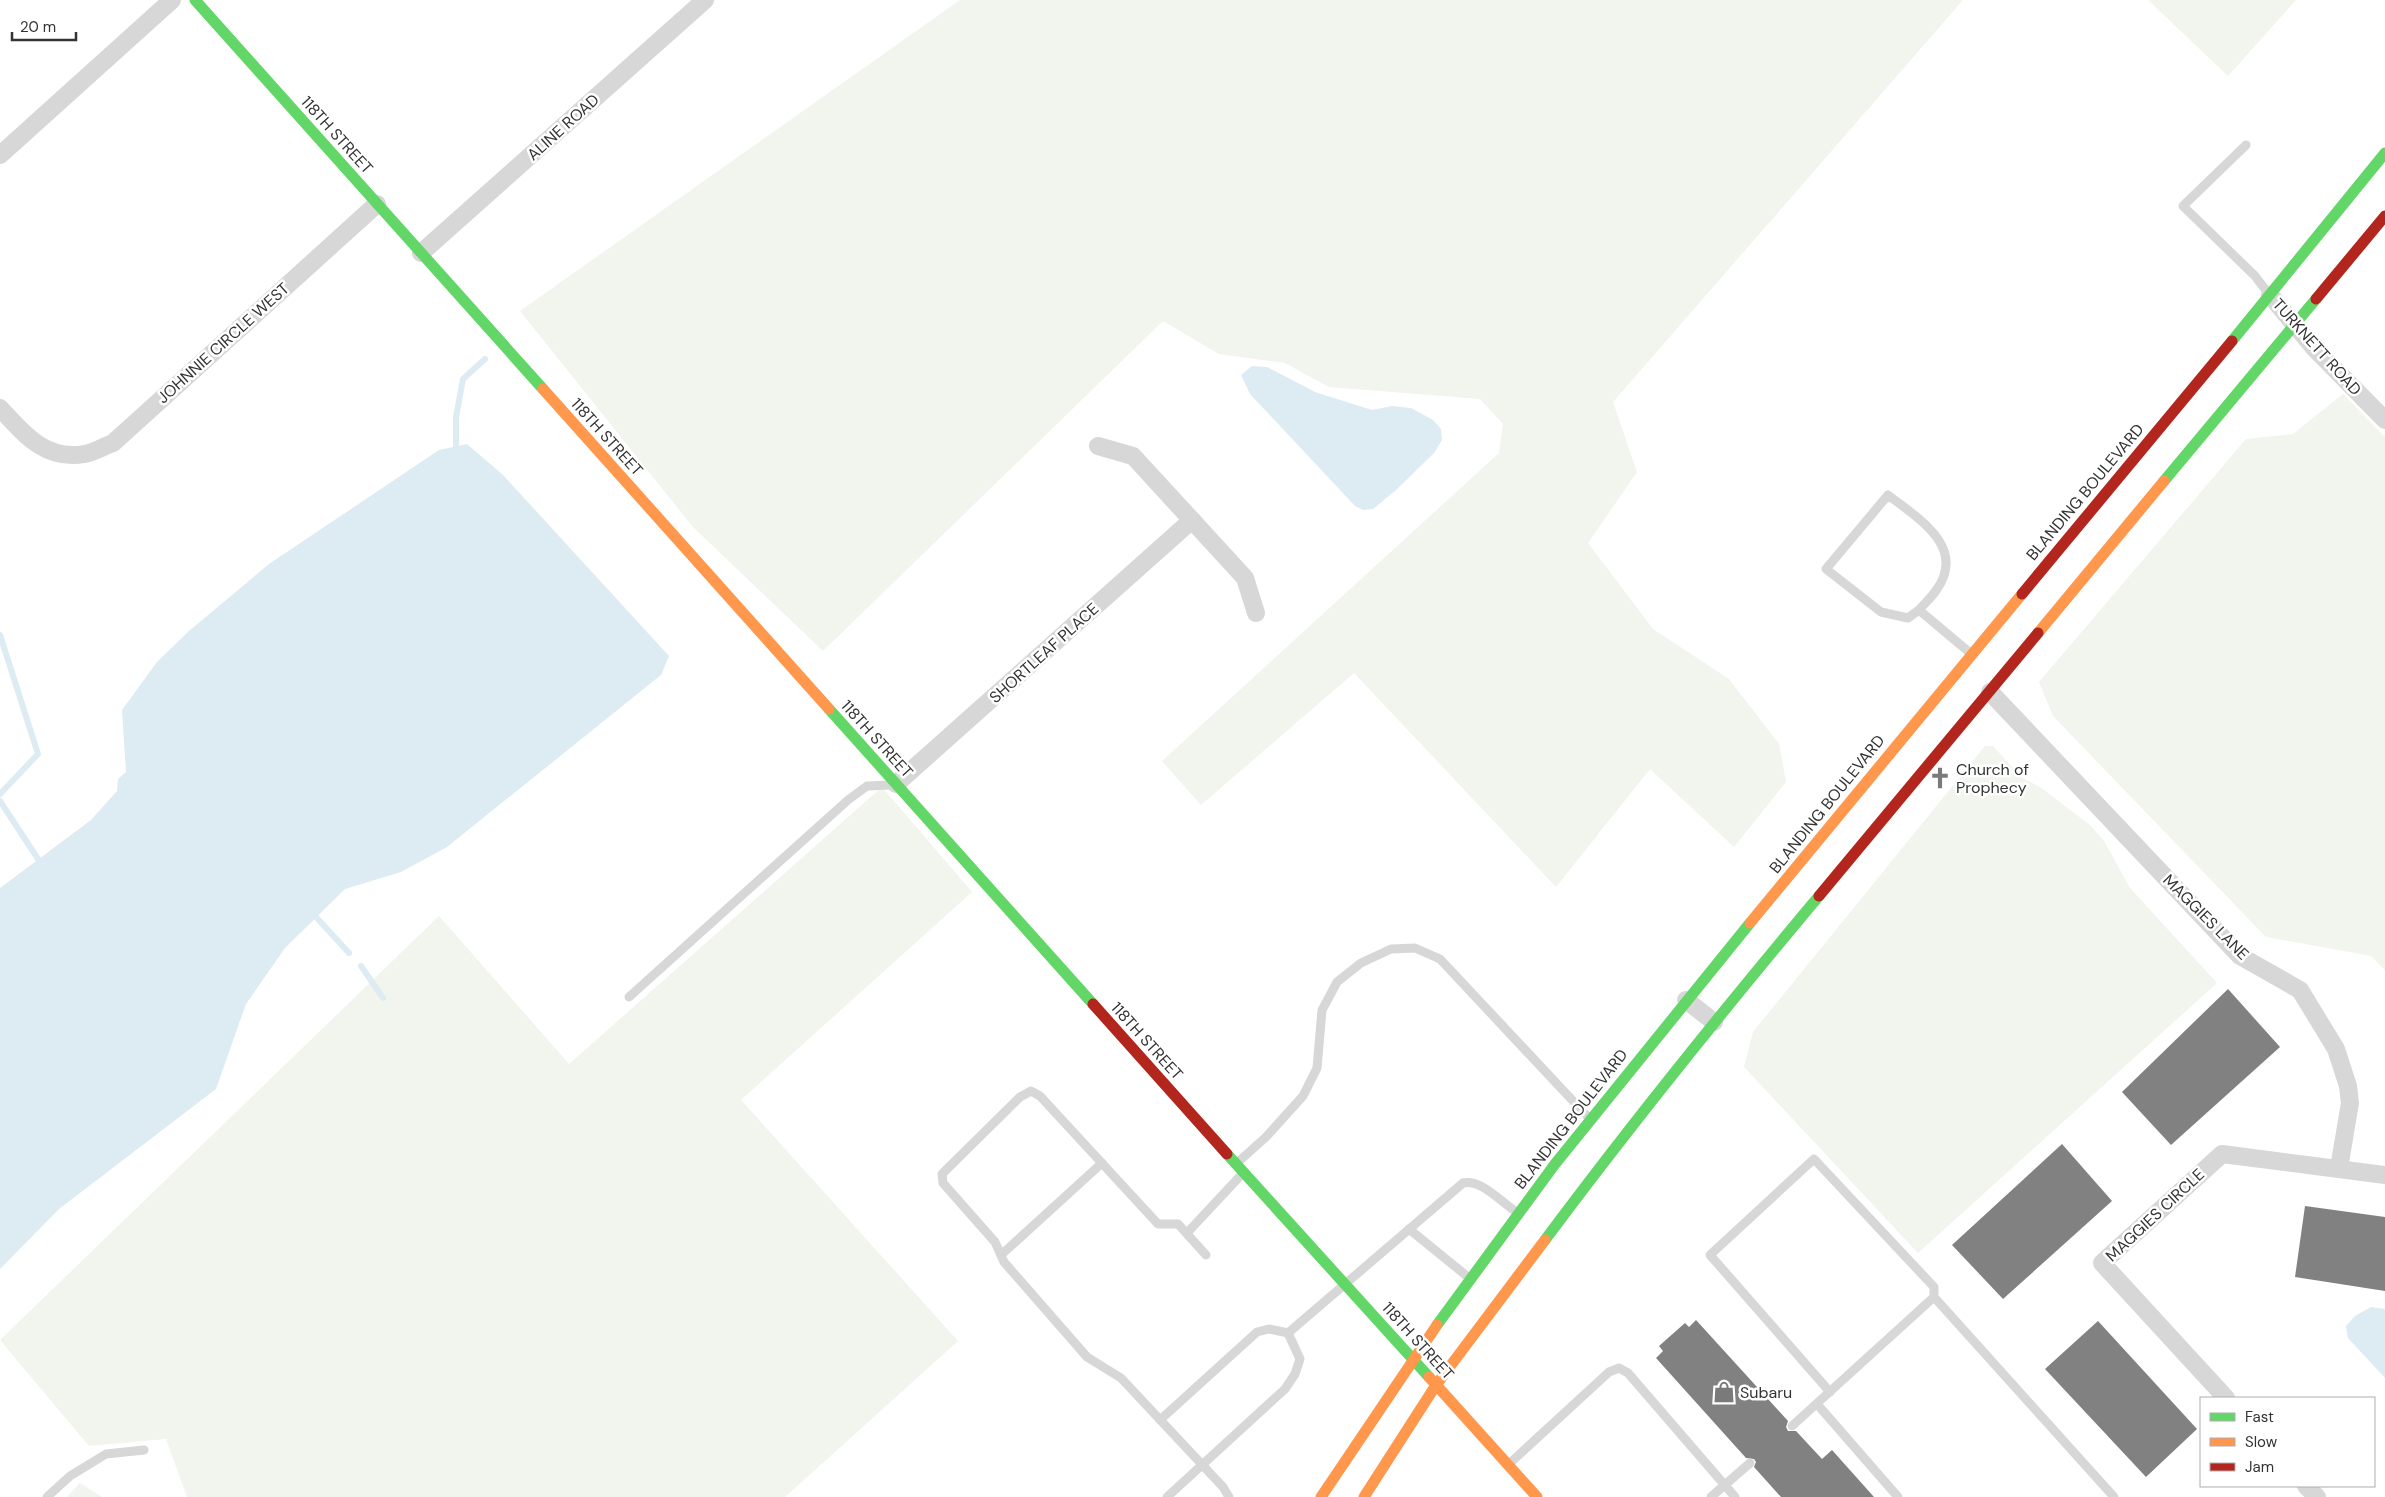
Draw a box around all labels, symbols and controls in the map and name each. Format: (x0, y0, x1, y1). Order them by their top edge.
scale bar (12, 10, 76, 42)
text: 20 m (20, 17, 56, 37)
street label: ALINE ROAD (523, 89, 603, 165)
street label: 118TH STREET (296, 92, 378, 178)
street label: JOHNNIE CIRCLE WEST (152, 278, 294, 408)
street label: TURKNETT ROAD (2268, 294, 2366, 400)
street label: 118TH STREET (566, 394, 648, 480)
street label: BLANDING BOULEVARD (2022, 419, 2148, 565)
street label: SHORTLEAF PLACE (985, 598, 1103, 708)
street label: 118TH STREET (836, 696, 918, 782)
street label: BLANDING BOULEVARD (1765, 730, 1889, 878)
place label: Church of Prophecy (1956, 759, 2029, 798)
church icon: Church of Prophecy (1927, 765, 1953, 791)
street label: MAGGIES LANE (2159, 870, 2253, 964)
street label: 118TH STREET (1106, 998, 1188, 1084)
street label: BLANDING BOULEVARD (1510, 1045, 1632, 1193)
street label: MAGGIES CIRCLE (2101, 1164, 2209, 1266)
street label: 118TH STREET (1377, 1298, 1459, 1384)
shop icon: Subaru (1711, 1379, 1737, 1405)
place label: Subaru (1740, 1382, 1792, 1403)
legend (2200, 1397, 2375, 1487)
text: Fast (2245, 1407, 2274, 1427)
text: Slow (2245, 1432, 2278, 1452)
text: Jam (2245, 1457, 2274, 1477)

